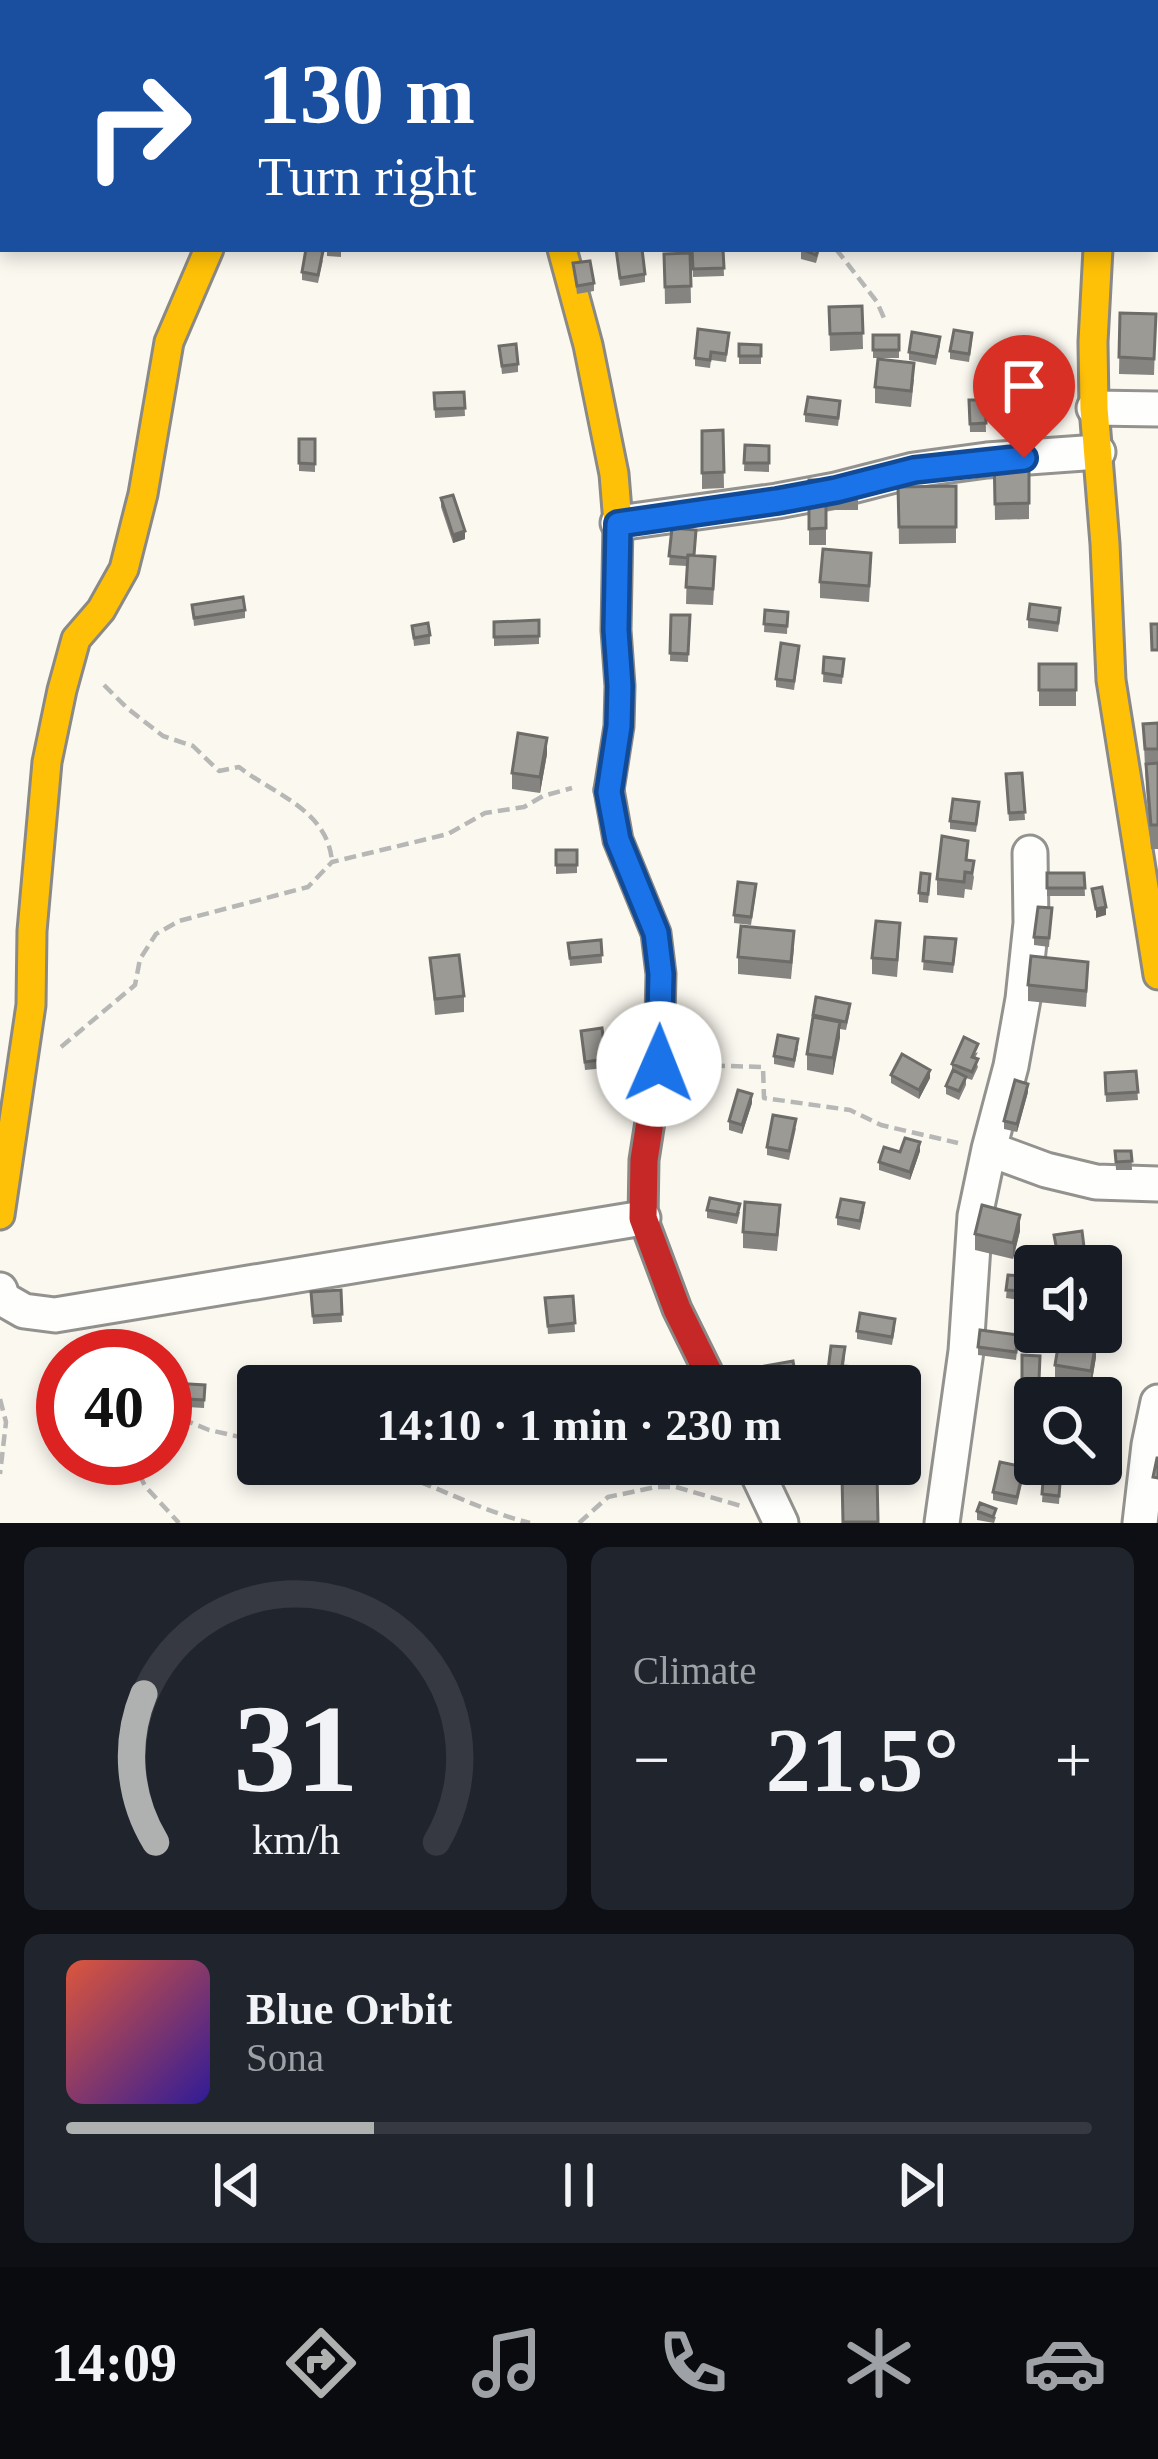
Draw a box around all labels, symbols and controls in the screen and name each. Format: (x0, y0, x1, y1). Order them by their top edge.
icon: right (60, 48, 216, 204)
text: 130 m (258, 48, 475, 141)
text: Turn right (258, 147, 477, 207)
pin (973, 335, 1075, 458)
icon: arrive (991, 353, 1057, 419)
position arrow (596, 1001, 722, 1127)
map controls (1014, 1245, 1122, 1485)
button: sound (1014, 1245, 1122, 1353)
speed limit sign: 40 (36, 1329, 192, 1485)
button: search (1014, 1377, 1122, 1485)
text: 14:10 · 1 min · 230 m (377, 1400, 782, 1450)
text: Climate (633, 1649, 756, 1692)
text: 31 (233, 1680, 358, 1818)
text: 21.5° (766, 1711, 959, 1810)
text: − (633, 1723, 670, 1796)
text: + (1055, 1723, 1092, 1796)
text: km/h (251, 1815, 340, 1862)
text: Blue Orbit (246, 1984, 452, 2034)
text: Sona (246, 2036, 324, 2079)
icon: previous (204, 2152, 270, 2218)
icon: pause (546, 2152, 612, 2218)
icon: next (888, 2152, 954, 2218)
icon: directions (279, 2321, 363, 2405)
icon: music (465, 2321, 549, 2405)
icon: phone (651, 2321, 735, 2405)
icon: climate (837, 2321, 921, 2405)
icon: car (1023, 2321, 1107, 2405)
text: 14:09 (51, 2333, 177, 2393)

